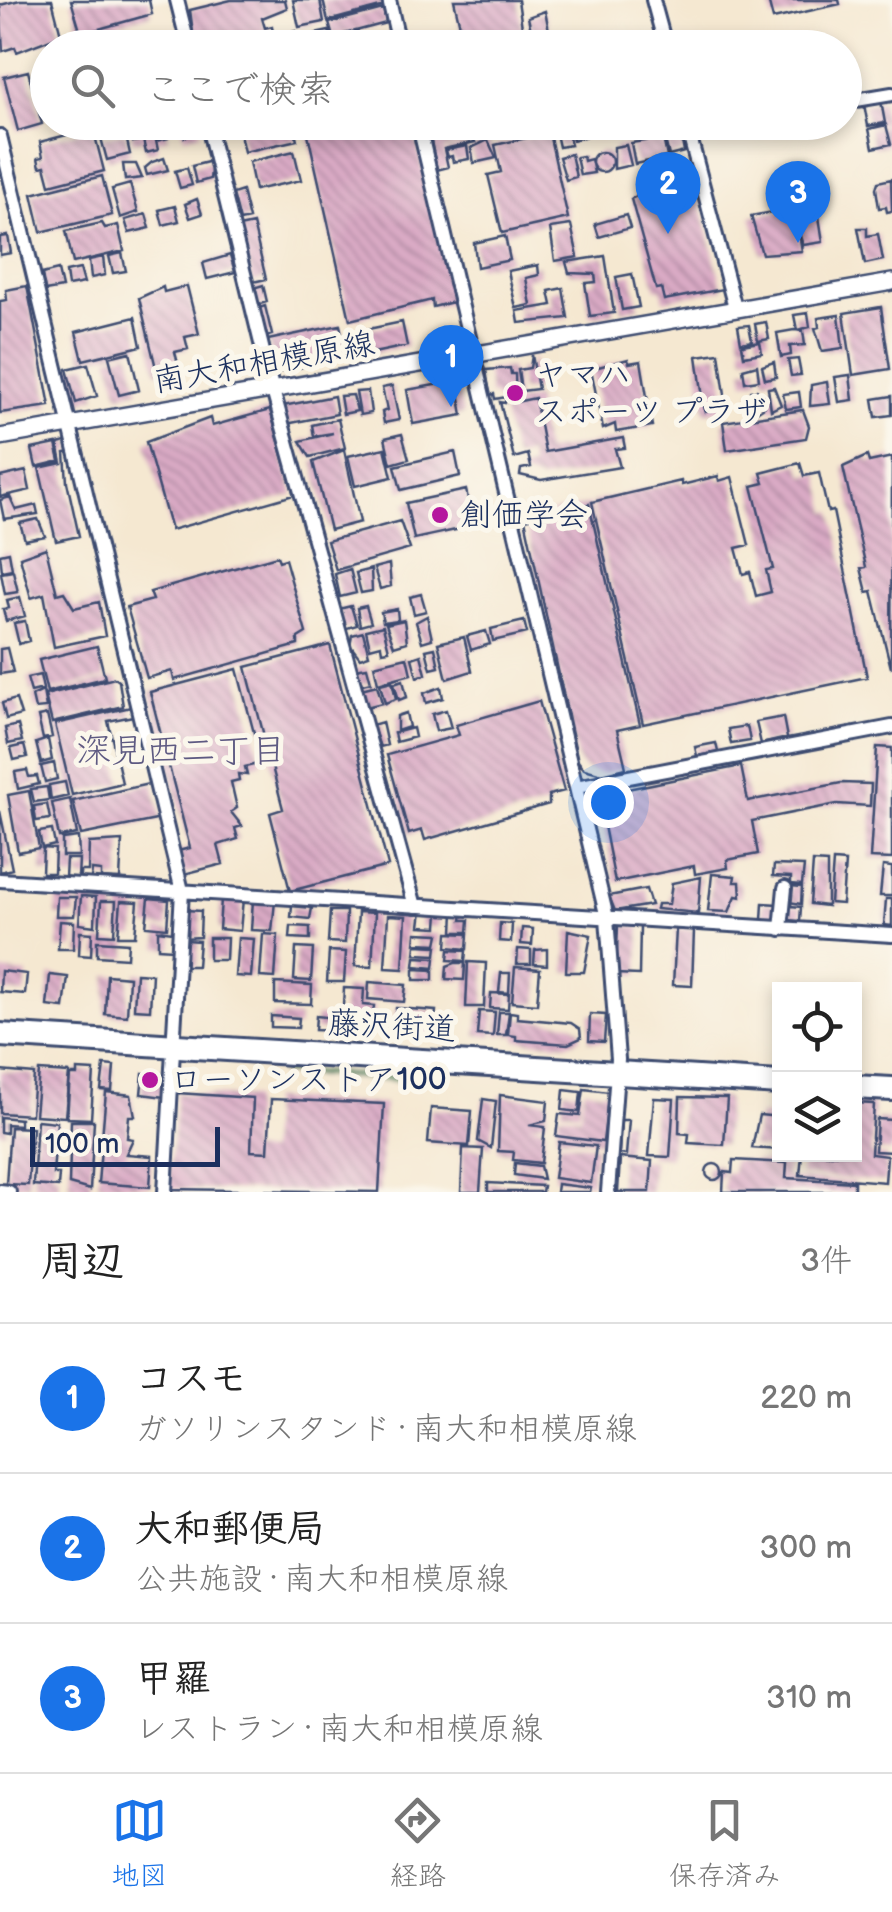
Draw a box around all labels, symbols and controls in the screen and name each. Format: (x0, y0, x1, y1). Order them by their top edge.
search box (30, 30, 862, 140)
icon: search (65, 58, 120, 113)
text: ここで検索 (145, 68, 335, 113)
pin: 2 (636, 152, 700, 234)
pin: 3 (766, 160, 830, 243)
street label: 南大和相模原線 (150, 324, 378, 402)
pin: 1 (418, 324, 484, 407)
place label: ヤマハ スポーツ プラザ (535, 356, 767, 432)
marker: ヤマハ スポーツ プラザ (504, 382, 526, 404)
place label: 創価学会 (460, 496, 588, 535)
marker: 創価学会 (429, 504, 451, 526)
district label: 深見西二丁目 (76, 730, 286, 773)
your location (583, 777, 634, 828)
map controls (772, 982, 862, 1162)
button: locate (772, 982, 862, 1072)
street label: 藤沢街道 (327, 1004, 457, 1050)
place label: ローソンストア100 (170, 1061, 447, 1100)
marker: ローソンストア100 (139, 1069, 161, 1091)
button: layers (772, 1072, 862, 1162)
scale bar (30, 1122, 220, 1166)
text: 100 m (45, 1128, 119, 1161)
text: 周辺 (40, 1237, 124, 1288)
text: 3件 (800, 1242, 852, 1281)
text: コスモ (135, 1357, 247, 1402)
text: 1 (66, 1379, 79, 1418)
text: 220 m (760, 1379, 852, 1418)
text: ガソリンスタンド · 南大和相模原線 (135, 1410, 637, 1449)
text: 大和郵便局 (135, 1507, 325, 1552)
text: 2 (63, 1529, 82, 1568)
text: 300 m (760, 1529, 852, 1568)
text: 公共施設 · 南大和相模原線 (135, 1560, 508, 1599)
text: 甲羅 (135, 1657, 211, 1702)
text: 3 (63, 1679, 82, 1718)
text: 310 m (766, 1679, 852, 1718)
text: レストラン · 南大和相模原線 (135, 1710, 542, 1749)
tab: 地図 (111, 1793, 167, 1893)
tab: 経路 (390, 1793, 446, 1893)
tab: 保存済み (669, 1793, 781, 1893)

